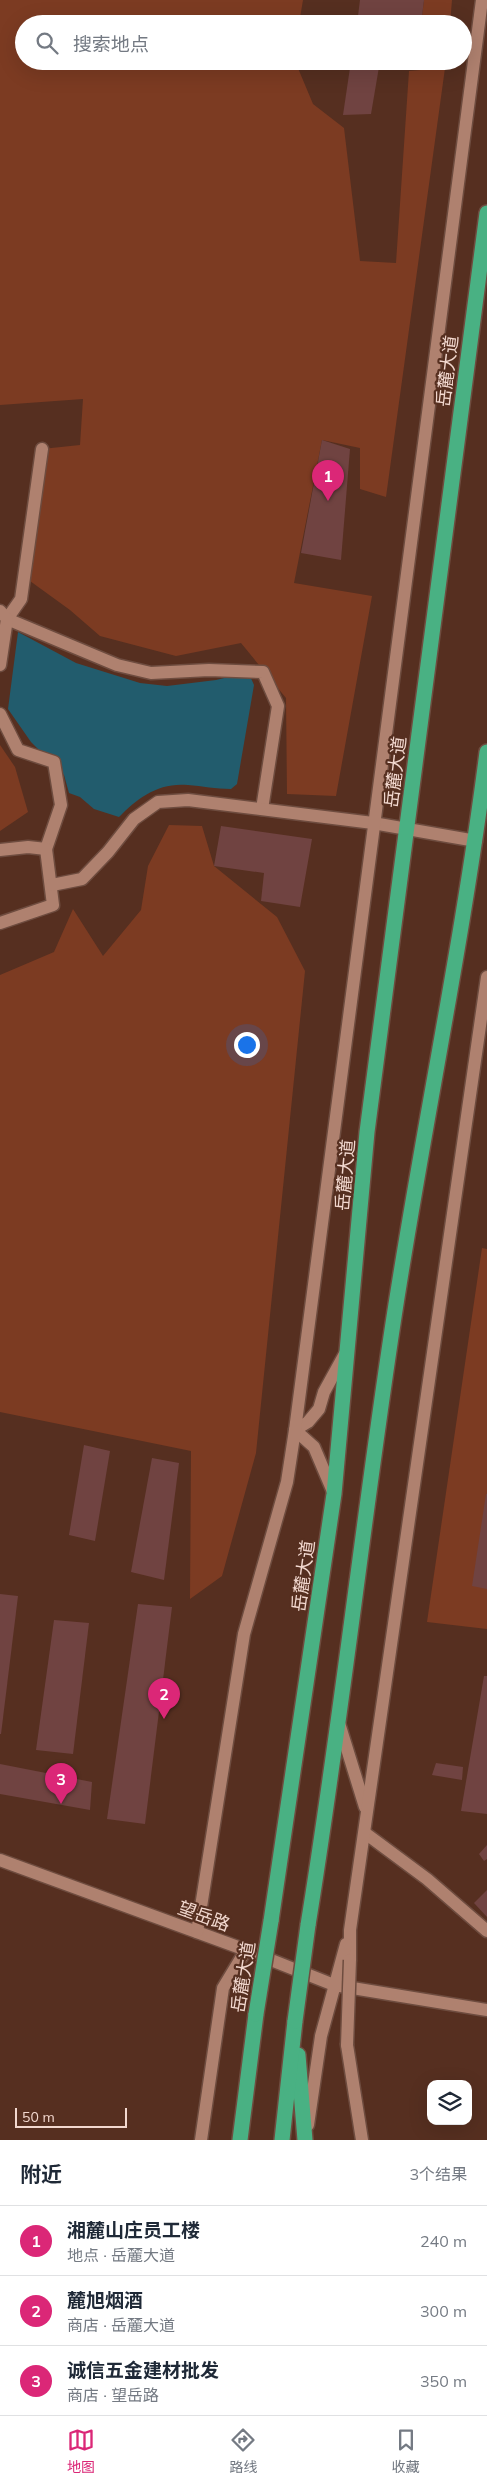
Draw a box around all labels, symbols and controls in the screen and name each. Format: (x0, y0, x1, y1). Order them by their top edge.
search box (15, 15, 472, 70)
icon: search (33, 29, 61, 57)
text: 搜索地点 (73, 32, 149, 56)
street label: 岳麓大道 (431, 334, 463, 408)
pin: 1 (312, 460, 344, 501)
street label: 岳麓大道 (379, 735, 411, 809)
your location (234, 1032, 260, 1058)
street label: 岳麓大道 (330, 1138, 360, 1212)
street label: 岳麓大道 (287, 1539, 319, 1613)
pin: 2 (148, 1678, 180, 1719)
pin: 3 (45, 1763, 77, 1804)
street label: 望岳路 (175, 1896, 233, 1936)
street label: 岳麓大道 (226, 1940, 260, 2014)
map controls (427, 2080, 472, 2125)
button: layers (427, 2080, 472, 2125)
scale bar (15, 2105, 128, 2128)
text: 50 m (22, 2108, 55, 2126)
text: 附近 (20, 2161, 62, 2187)
text: 3个结果 (409, 2164, 467, 2184)
text: 湘麓山庄员工楼 (67, 2218, 200, 2242)
text: 1 (31, 2231, 41, 2251)
text: 240 m (420, 2231, 467, 2251)
text: 地点 · 岳麓大道 (67, 2245, 175, 2265)
text: 麓旭烟酒 (67, 2288, 143, 2312)
text: 2 (31, 2301, 41, 2321)
text: 300 m (420, 2301, 467, 2321)
text: 商店 · 岳麓大道 (67, 2315, 175, 2335)
text: 诚信五金建材批发 (67, 2358, 219, 2382)
text: 3 (31, 2371, 41, 2391)
text: 350 m (420, 2371, 467, 2391)
text: 商店 · 望岳路 (67, 2385, 159, 2405)
tab: 地图 (67, 2426, 95, 2476)
tab: 路线 (229, 2426, 257, 2476)
tab: 收藏 (392, 2426, 420, 2476)

